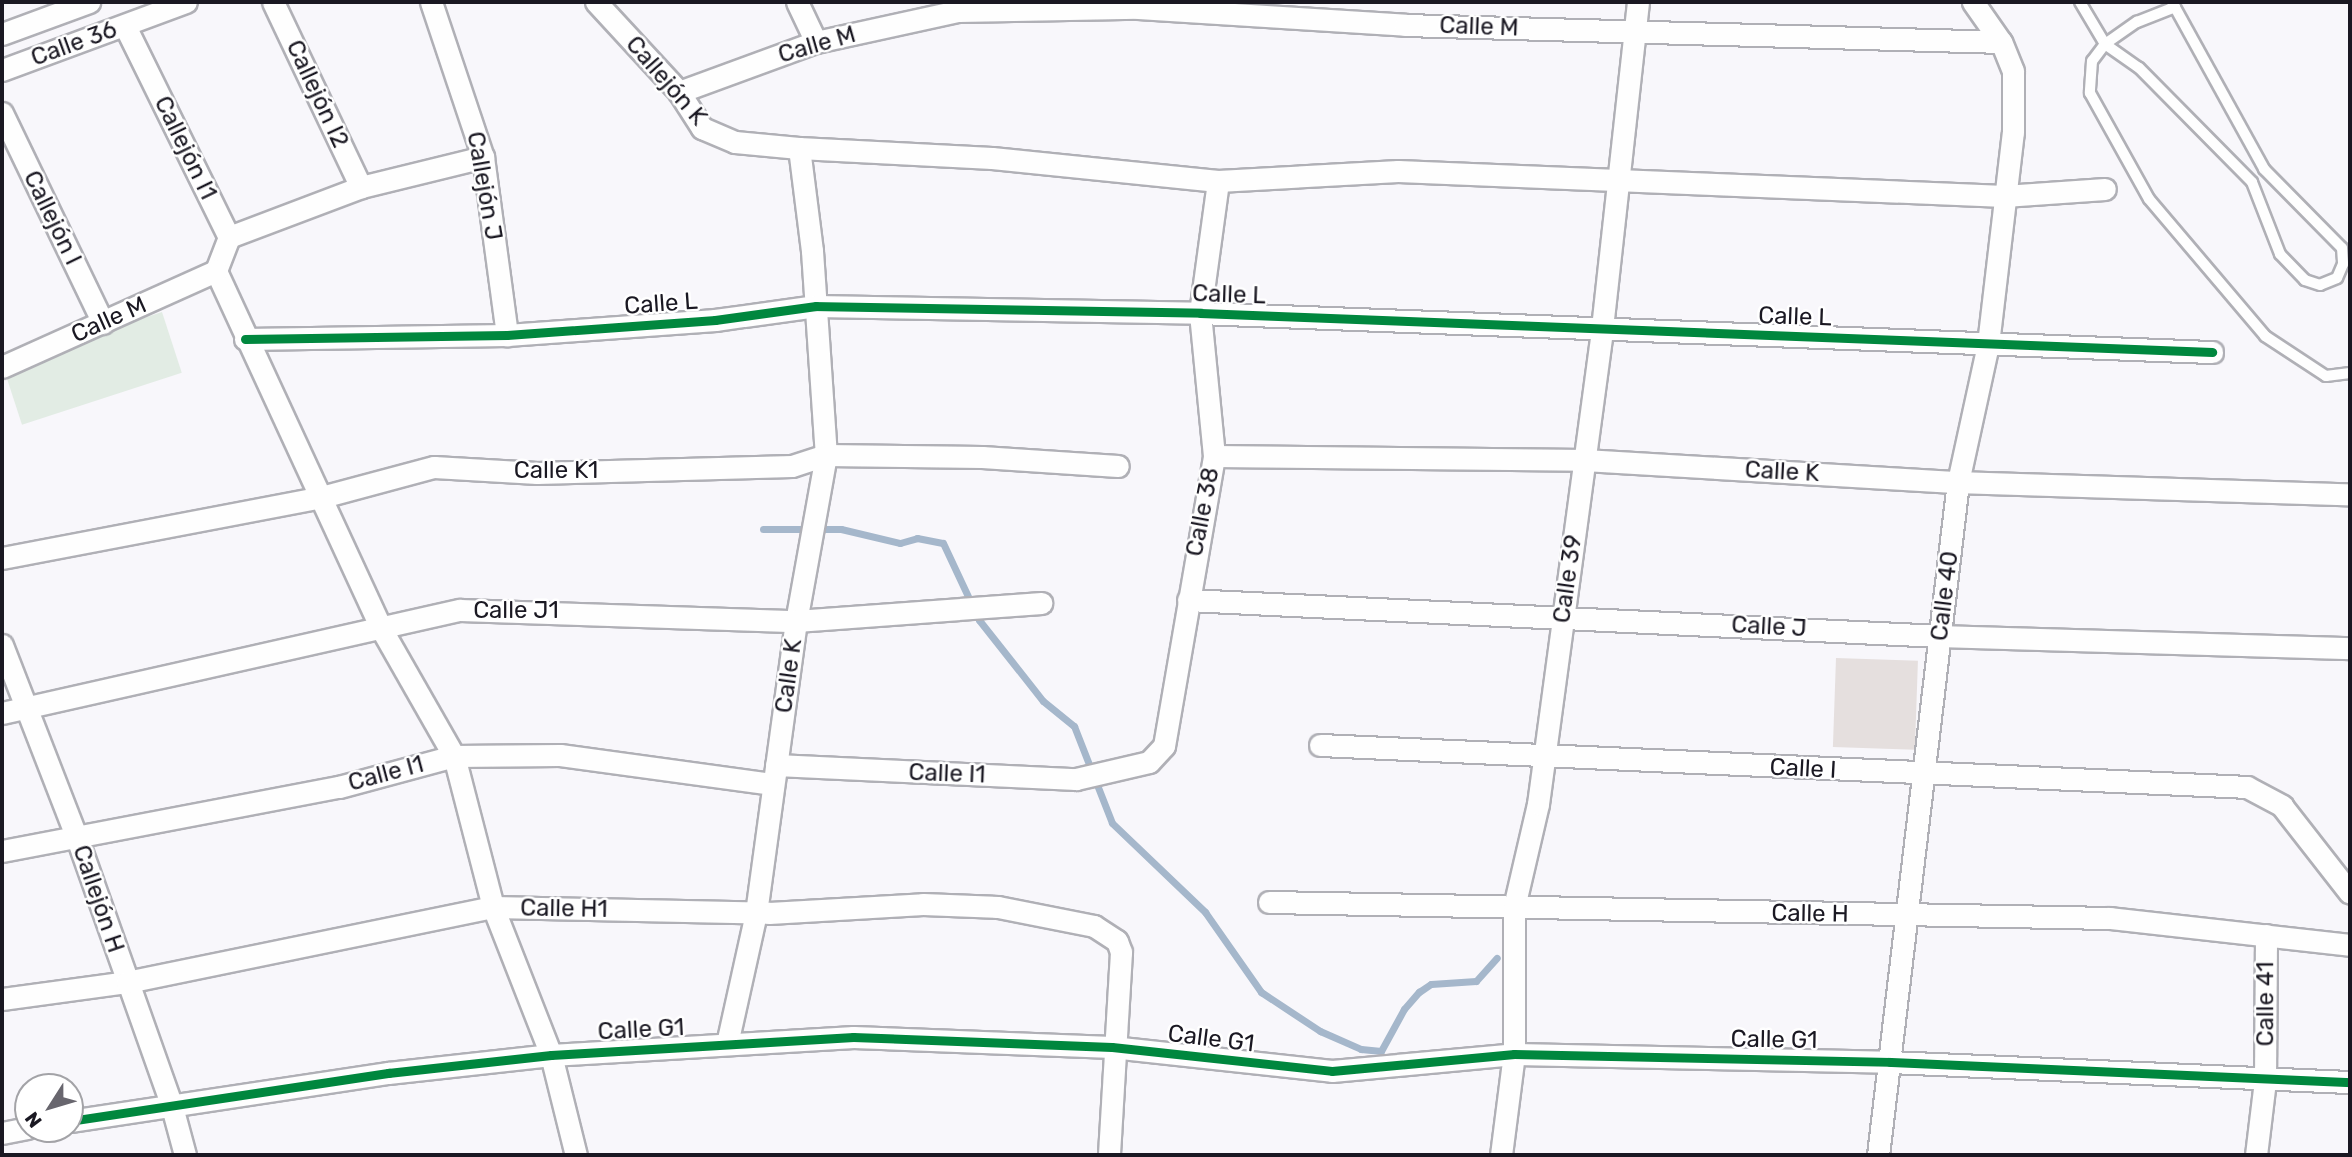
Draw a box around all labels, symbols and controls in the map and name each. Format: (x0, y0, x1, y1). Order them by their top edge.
street label: Calle M (1439, 11, 1519, 43)
street label: Calle 36 (27, 15, 121, 73)
street label: Calle M (775, 20, 859, 70)
street label: Callejón K (619, 30, 713, 132)
street label: Callejón I2 (280, 36, 354, 152)
street label: Callejón I1 (148, 92, 222, 204)
street label: Callejón J (460, 129, 508, 243)
street label: Callejón I (17, 166, 87, 270)
street label: Calle L (1192, 279, 1266, 311)
street label: Calle L (623, 287, 699, 321)
street label: Calle M (67, 291, 151, 349)
street label: Calle L (1758, 301, 1832, 333)
street label: Calle K (1744, 456, 1820, 488)
street label: Calle K1 (514, 457, 598, 485)
street label: Calle 38 (1180, 465, 1226, 559)
street label: Calle 39 (1548, 533, 1588, 625)
street label: Calle 40 (1925, 549, 1965, 643)
street label: Calle J1 (473, 597, 559, 625)
street label: Calle J (1731, 611, 1807, 643)
street label: Calle K (770, 637, 808, 715)
street label: Calle I1 (345, 750, 427, 798)
street label: Calle I (1769, 753, 1837, 785)
street label: Calle I1 (908, 758, 986, 790)
street label: Callejón H (66, 841, 130, 957)
street label: Calle H1 (520, 894, 608, 924)
street label: Calle H (1771, 899, 1849, 929)
street label: Calle 41 (2252, 962, 2280, 1046)
street label: Calle G1 (597, 1013, 685, 1047)
street label: Calle G1 (1166, 1019, 1256, 1059)
street label: Calle G1 (1730, 1025, 1818, 1055)
north arrow (14, 1073, 84, 1143)
text: N (20, 1107, 47, 1132)

